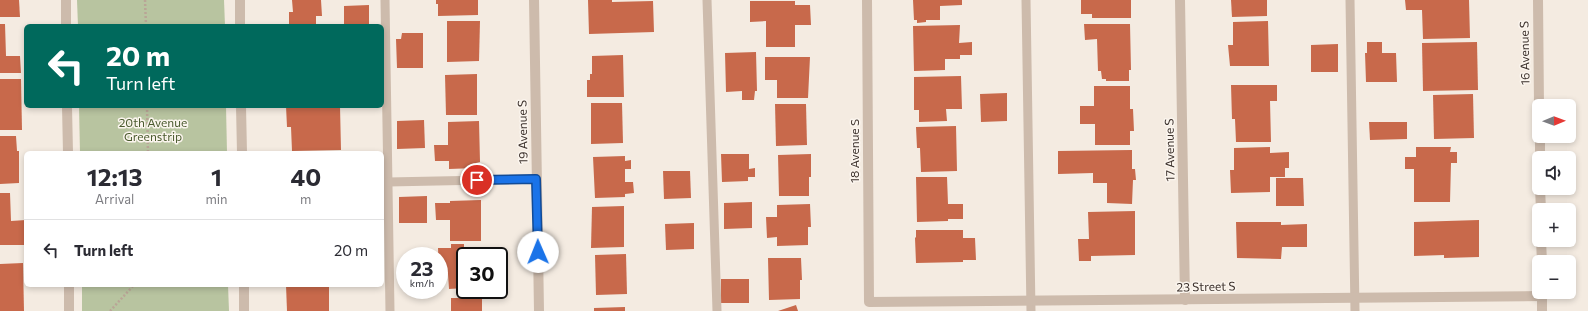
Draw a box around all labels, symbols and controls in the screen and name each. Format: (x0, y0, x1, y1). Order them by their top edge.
street label: 16 Avenue S (1516, 21, 1532, 85)
text: 20 m (106, 38, 170, 72)
icon: left (40, 40, 92, 92)
text: Turn left (106, 72, 175, 94)
north arrow (1532, 99, 1576, 143)
map controls (1532, 99, 1576, 299)
street label: 19 Avenue S (514, 100, 530, 164)
park label: 20th Avenue Greenstrip (119, 115, 187, 143)
street label: 17 Avenue S (1161, 118, 1177, 182)
street label: 18 Avenue S (847, 119, 861, 183)
button: sound (1532, 151, 1576, 195)
text: 12:13 (87, 162, 143, 191)
text: 1 (211, 162, 222, 191)
text: 40 (290, 162, 321, 191)
pin (460, 163, 494, 197)
icon: arrive (466, 169, 488, 191)
text: Arrival (95, 191, 134, 207)
text: min (205, 191, 228, 207)
text: m (300, 191, 311, 207)
button: + (1532, 203, 1576, 247)
position arrow (517, 231, 559, 273)
icon: left (40, 239, 62, 261)
text: Turn left (74, 241, 133, 259)
text: 20 m (334, 241, 368, 259)
speed limit sign: 30 (456, 247, 508, 299)
button: − (1532, 255, 1576, 299)
text: 23 (410, 256, 434, 280)
text: km/h (410, 277, 434, 289)
street label: 23 Street S (1176, 278, 1236, 294)

